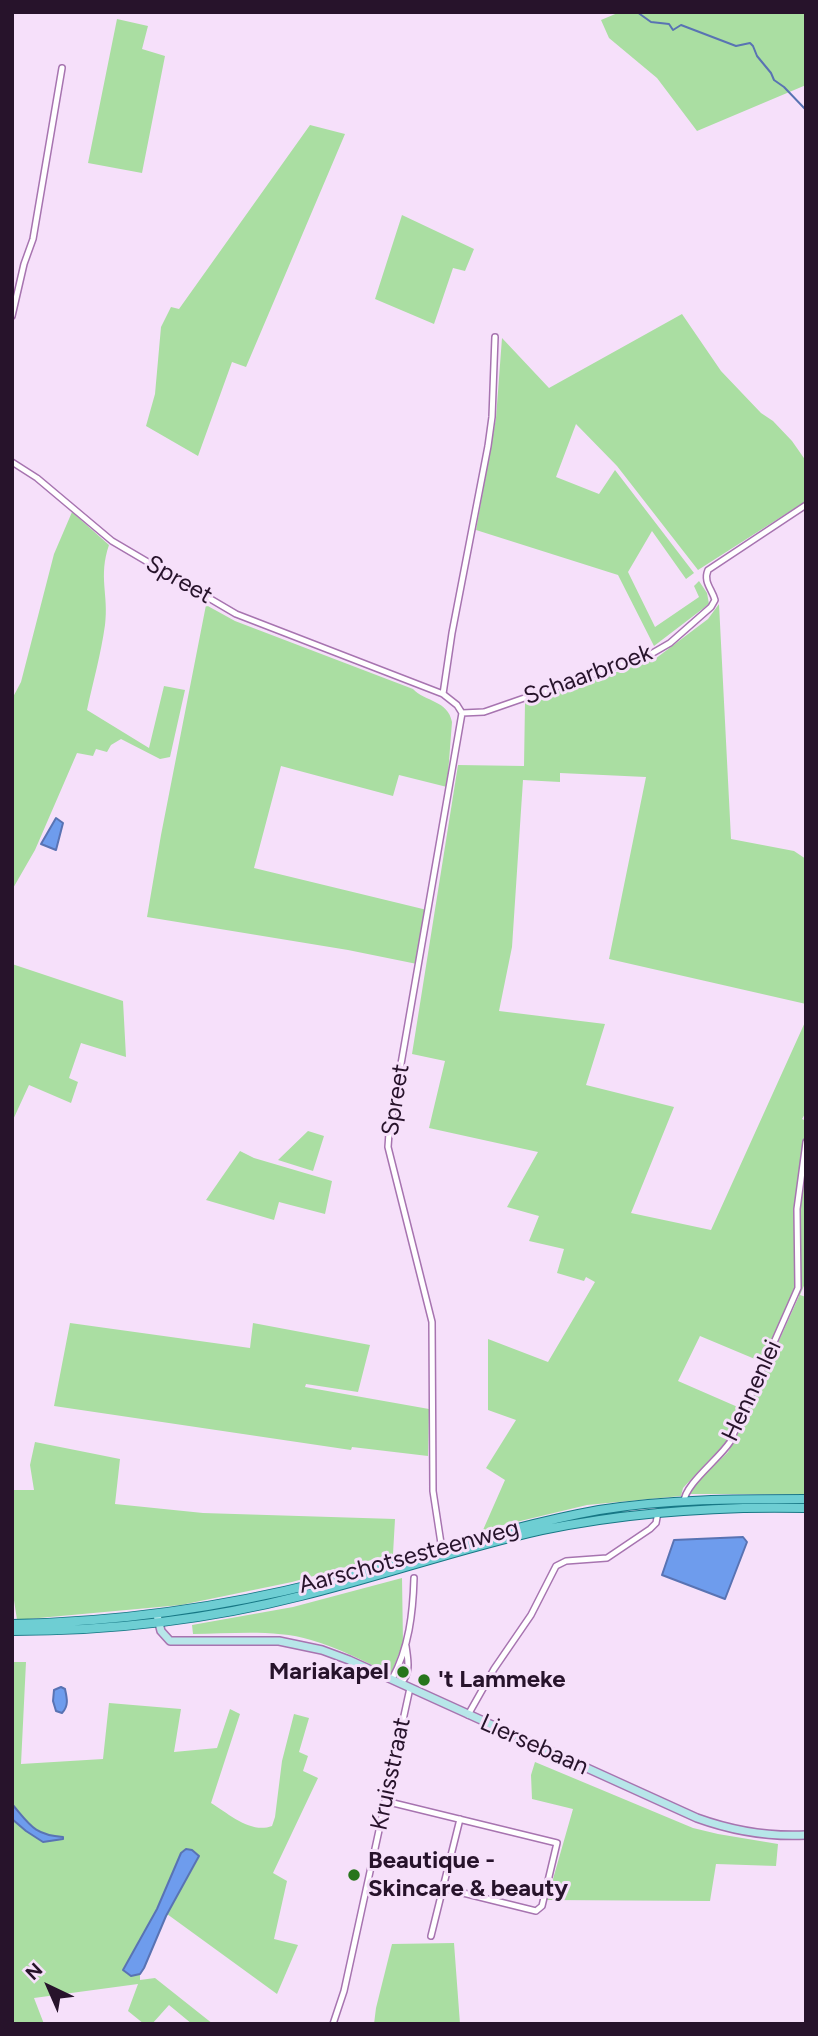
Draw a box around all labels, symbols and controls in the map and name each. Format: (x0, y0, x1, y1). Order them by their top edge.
street label: Spreet (140, 549, 218, 611)
street label: Schaarbroek (520, 638, 656, 712)
street label: Spreet (376, 1062, 416, 1138)
street label: Hennenlei (716, 1336, 788, 1446)
street label: Aarschotsesteenweg (296, 1514, 522, 1600)
place label: Mariakapel (269, 1658, 389, 1686)
marker: Mariakapel (395, 1664, 411, 1680)
place label: 't Lammeke (438, 1666, 566, 1694)
marker: 't Lammeke (416, 1672, 432, 1688)
street label: Liersebaan (475, 1708, 593, 1782)
street label: Kruisstraat (365, 1715, 417, 1833)
place label: Beautique - Skincare & beauty (368, 1847, 568, 1903)
marker: Beautique - Skincare & beauty (346, 1867, 362, 1883)
north arrow (14, 1952, 84, 2022)
text: N (21, 1958, 47, 1985)

